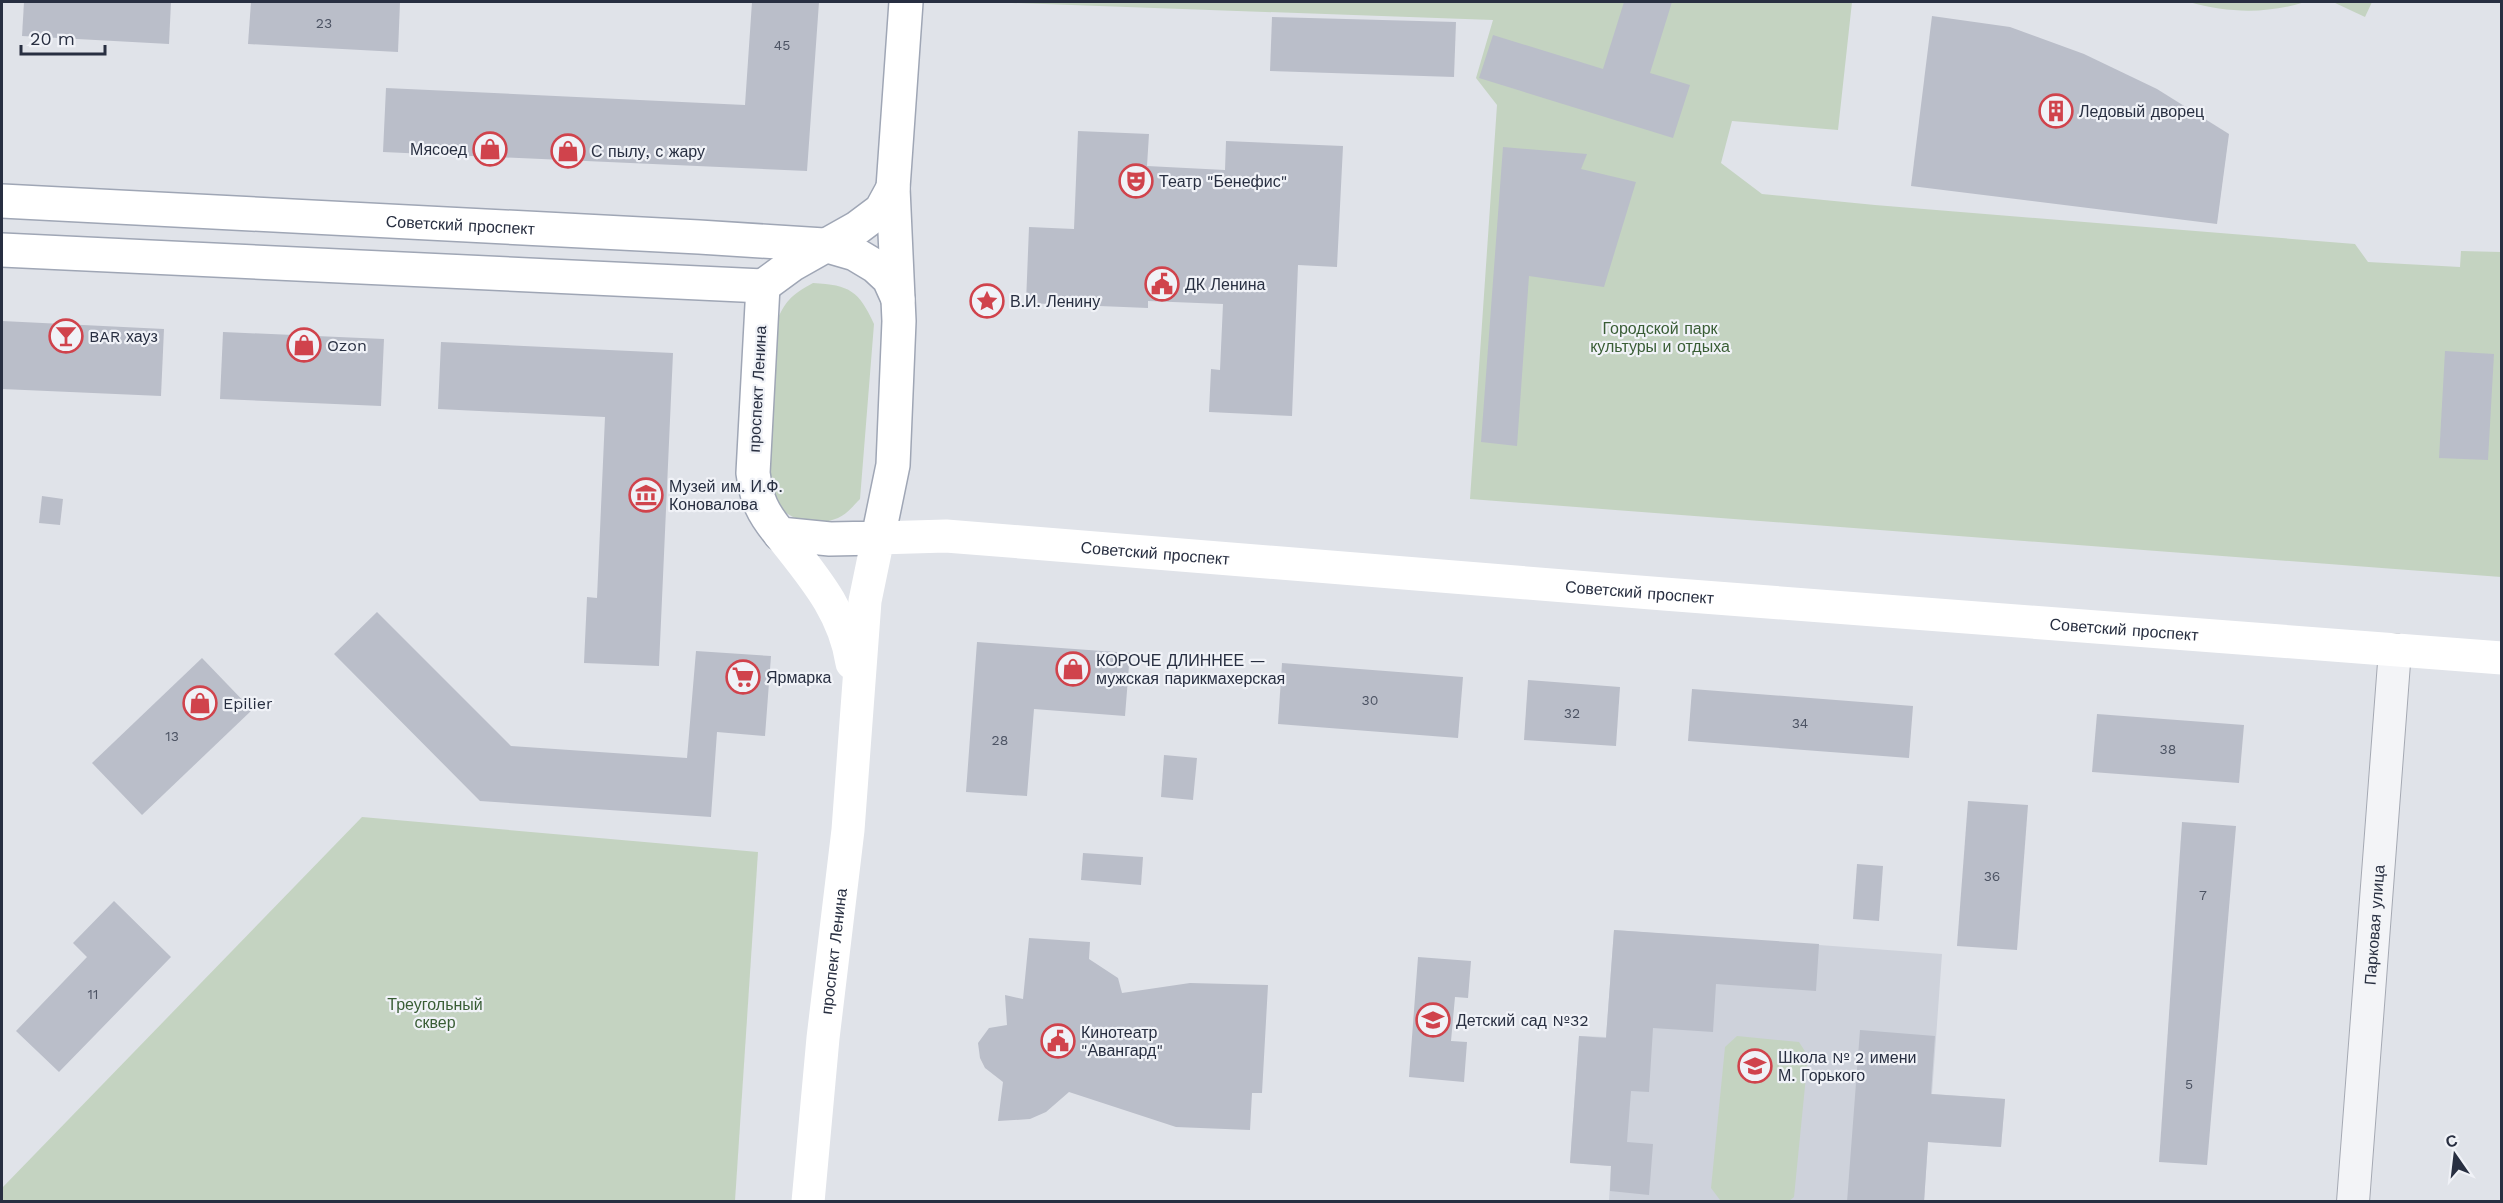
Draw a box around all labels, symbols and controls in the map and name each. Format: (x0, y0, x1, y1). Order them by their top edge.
house number: 23 (316, 15, 332, 31)
scale bar (21, 18, 105, 56)
text: 20 m (30, 28, 75, 49)
house number: 45 (774, 37, 790, 53)
building icon: Ледовый дворец (2038, 93, 2074, 129)
place label: Ледовый дворец (2079, 102, 2204, 121)
shop icon: Мясоед (472, 131, 508, 167)
shop icon: С пылу, с жару (550, 133, 586, 169)
place label: Мясоед (410, 140, 468, 159)
place label: С пылу, с жару (591, 142, 705, 161)
theatre icon: Театр "Бенефис" (1118, 163, 1154, 199)
place label: Театр "Бенефис" (1159, 172, 1287, 191)
street label: Советский проспект (385, 212, 536, 239)
public building icon: ДК Ленина (1144, 266, 1180, 302)
place label: ДК Ленина (1185, 275, 1266, 294)
place icon: В.И. Ленину (969, 283, 1005, 319)
place label: В.И. Ленину (1010, 292, 1100, 311)
bar icon: BAR хауз (48, 318, 84, 354)
park label: Городской парк культуры и отдыха (1590, 319, 1730, 356)
street label: проспект Ленина (745, 325, 770, 453)
place label: BAR хауз (89, 327, 158, 346)
shop icon: Ozon (286, 327, 322, 363)
place label: Ozon (327, 336, 367, 355)
museum icon: Музей им. И.Ф. Коновалова (628, 477, 664, 513)
place label: Музей им. И.Ф. Коновалова (669, 477, 783, 514)
street label: Советский проспект (1080, 538, 1231, 569)
street label: Советский проспект (1564, 577, 1715, 608)
street label: Советский проспект (2049, 614, 2200, 645)
shop icon: КОРОЧЕ ДЛИННЕЕ — мужская парикмахерская (1055, 651, 1091, 687)
place label: КОРОЧЕ ДЛИННЕЕ — мужская парикмахерская (1096, 651, 1285, 688)
supermarket icon: Ярмарка (725, 659, 761, 695)
place label: Ярмарка (766, 668, 832, 687)
shop icon: Epilier (182, 685, 218, 721)
house number: 30 (1362, 692, 1378, 708)
place label: Epilier (223, 694, 273, 713)
house number: 32 (1564, 705, 1580, 721)
house number: 34 (1792, 715, 1808, 731)
house number: 13 (165, 728, 179, 744)
house number: 28 (992, 732, 1008, 748)
house number: 38 (2160, 741, 2176, 757)
street label: Парковая улица (2361, 864, 2389, 986)
house number: 36 (1984, 868, 2000, 884)
street label: проспект Ленина (817, 887, 851, 1016)
house number: 7 (2199, 887, 2207, 903)
house number: 11 (88, 986, 98, 1002)
park label: Треугольный сквер (387, 995, 483, 1032)
school or university icon: Детский сад №32 (1415, 1002, 1451, 1038)
place label: Детский сад №32 (1456, 1011, 1589, 1030)
public building icon: Кинотеатр "Авангард" (1040, 1023, 1076, 1059)
place label: Кинотеатр "Авангард" (1081, 1023, 1163, 1060)
school or university icon: Школа № 2 имени М. Горького (1737, 1048, 1773, 1084)
place label: Школа № 2 имени М. Горького (1778, 1048, 1916, 1085)
house number: 5 (2185, 1076, 2193, 1092)
north arrow (2425, 1125, 2485, 1185)
text: С (2444, 1130, 2460, 1152)

